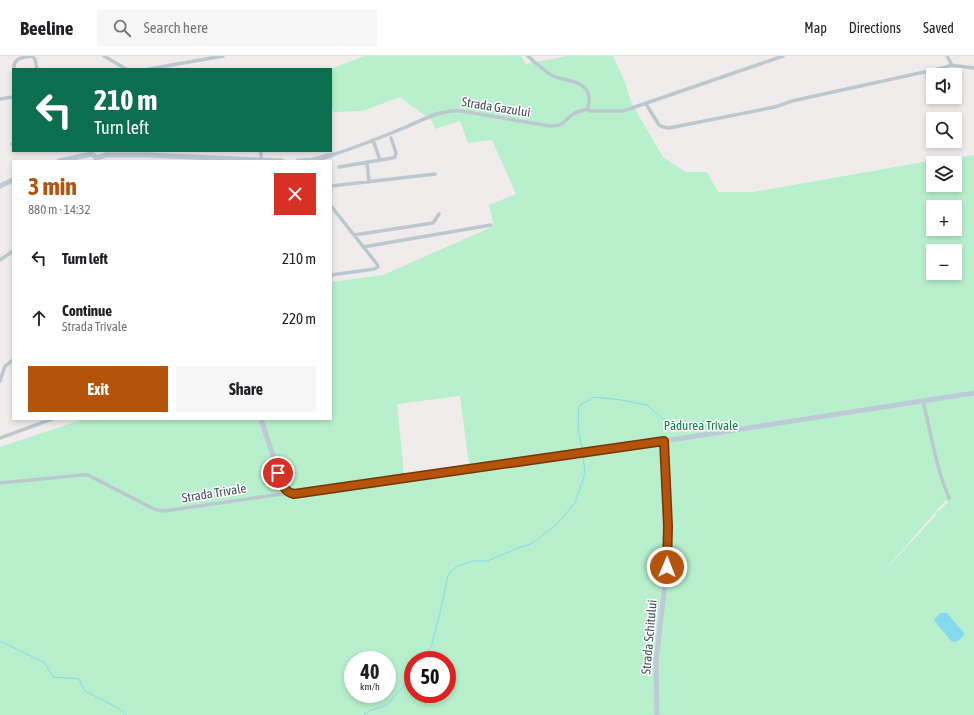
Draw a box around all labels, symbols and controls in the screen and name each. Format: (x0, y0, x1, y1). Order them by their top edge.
search box (97, 10, 377, 46)
text: Beeline (20, 17, 73, 39)
icon: search (111, 17, 133, 39)
text: Search here (143, 19, 208, 36)
text: Map (804, 20, 827, 36)
text: Directions (849, 20, 901, 36)
text: Saved (923, 20, 954, 36)
map controls (926, 68, 962, 280)
button: sound (926, 68, 962, 104)
icon: left (28, 84, 80, 136)
text: 210 m (94, 84, 157, 116)
street label: Strada Gazului (461, 94, 531, 120)
button: search (926, 112, 962, 148)
text: Turn left (94, 117, 149, 138)
button: layers (926, 156, 962, 192)
text: 3 min (28, 173, 77, 200)
button: close (274, 173, 316, 215)
button: + (926, 200, 962, 236)
text: 880 m · 14:32 (28, 202, 91, 217)
button: − (926, 244, 962, 280)
icon: left (28, 247, 50, 269)
text: Turn left (62, 250, 108, 267)
text: 210 m (282, 250, 316, 267)
text: Continue (62, 302, 112, 319)
icon: ahead (28, 307, 50, 329)
text: 220 m (282, 310, 316, 327)
text: Strada Trivale (62, 319, 127, 334)
button: Exit (28, 366, 168, 412)
button: Share (176, 366, 316, 412)
park label: Pădurea Trivale (664, 418, 738, 433)
pin (261, 456, 295, 490)
icon: arrive (267, 462, 289, 484)
street label: Strada Trivale (181, 480, 247, 505)
position arrow (646, 546, 688, 588)
street label: Strada Schitului (638, 599, 660, 675)
speed limit sign: 50 (404, 651, 456, 703)
text: 40 (361, 660, 379, 683)
text: km/h (360, 681, 380, 692)

